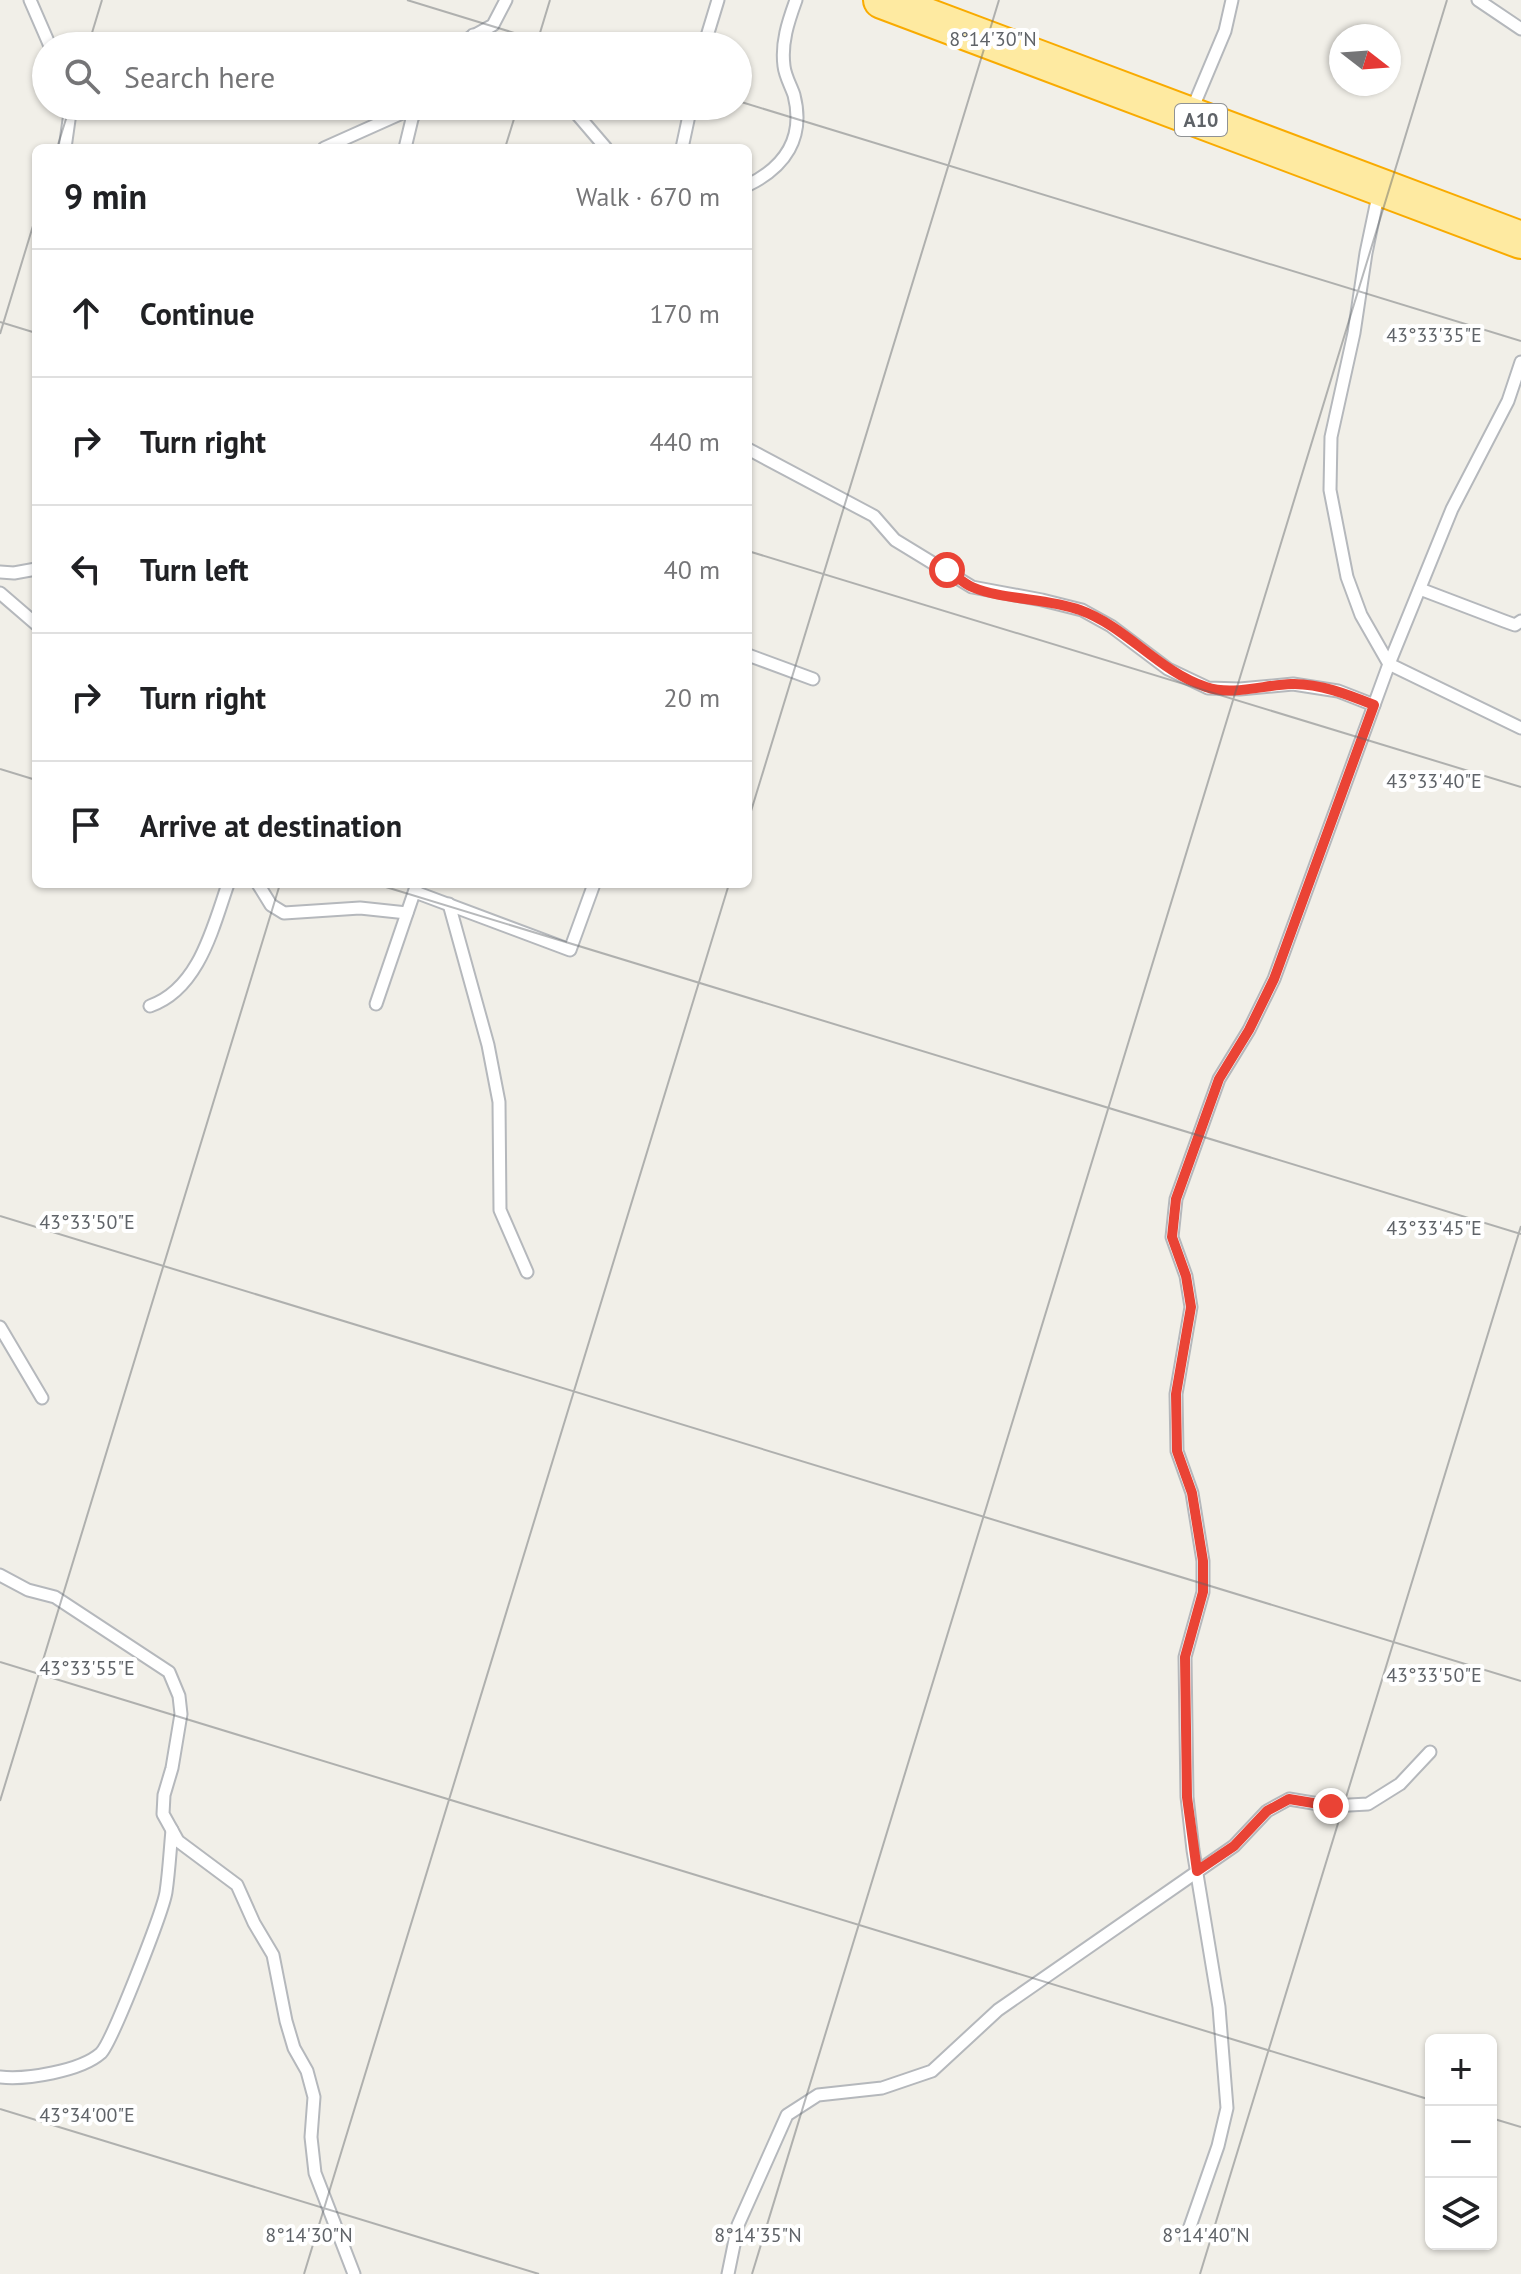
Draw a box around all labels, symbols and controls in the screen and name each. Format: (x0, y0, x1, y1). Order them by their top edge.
north arrow (1329, 24, 1401, 96)
text: 8°14'30"N (949, 26, 1037, 52)
search box (32, 32, 752, 120)
icon: search (60, 54, 104, 98)
text: Search here (124, 57, 275, 96)
road number: A10 (1175, 104, 1227, 136)
text: 9 min (64, 174, 147, 218)
text: Walk · 670 m (576, 180, 720, 213)
icon: ahead (64, 291, 108, 335)
text: Continue (140, 294, 254, 333)
text: 170 m (649, 297, 720, 330)
text: 43°33'35"E (1386, 322, 1482, 348)
icon: right (64, 419, 108, 463)
text: Turn right (140, 422, 266, 461)
text: 440 m (649, 425, 720, 458)
icon: left (64, 547, 108, 591)
text: Turn left (140, 550, 248, 589)
route start (929, 552, 965, 588)
text: 40 m (664, 553, 720, 586)
icon: right (64, 675, 108, 719)
text: Turn right (140, 678, 266, 717)
text: 20 m (664, 681, 720, 714)
text: 43°33'40"E (1386, 768, 1482, 794)
icon: arrive (64, 803, 108, 847)
text: Arrive at destination (140, 806, 402, 845)
text: 43°33'50"E (39, 1209, 135, 1235)
text: 43°33'45"E (1386, 1215, 1482, 1241)
text: 43°33'55"E (39, 1655, 135, 1681)
text: 43°33'50"E (1386, 1662, 1482, 1688)
route end (1313, 1788, 1349, 1824)
map controls (1425, 2034, 1497, 2250)
button: + (1425, 2034, 1497, 2106)
text: 43°34'00"E (39, 2102, 135, 2128)
button: − (1425, 2106, 1497, 2178)
button: layers (1425, 2178, 1497, 2250)
text: 8°14'30"N (265, 2222, 353, 2248)
text: 8°14'35"N (714, 2222, 802, 2248)
text: 8°14'40"N (1162, 2222, 1250, 2248)

